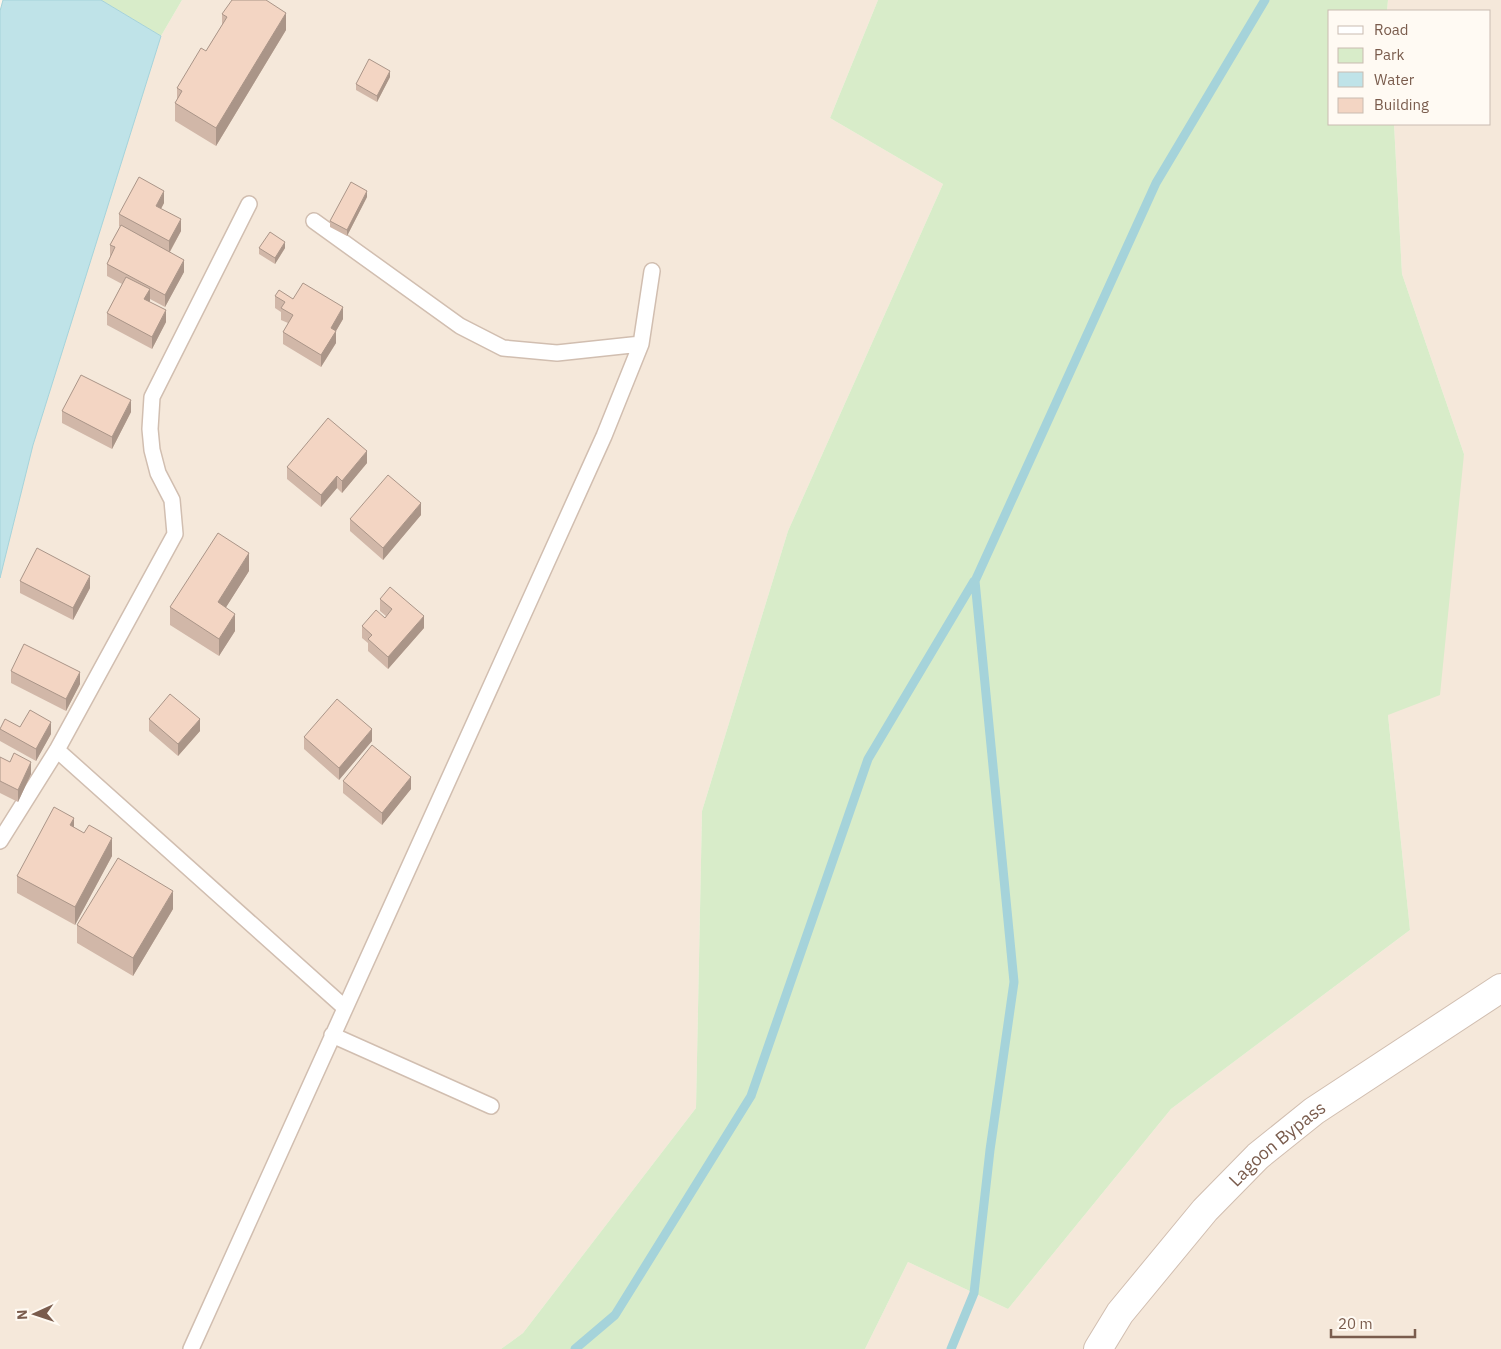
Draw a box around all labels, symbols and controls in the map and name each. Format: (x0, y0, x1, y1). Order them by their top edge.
legend (1328, 10, 1491, 125)
text: Road (1374, 20, 1409, 39)
text: Park (1374, 45, 1404, 64)
text: Water (1374, 70, 1415, 89)
text: Building (1374, 95, 1429, 114)
street label: Lagoon Bypass (1223, 1095, 1330, 1191)
north arrow (10, 1289, 60, 1339)
scale bar (1331, 1306, 1415, 1338)
text: N (13, 1309, 31, 1320)
text: 20 m (1338, 1314, 1373, 1333)

